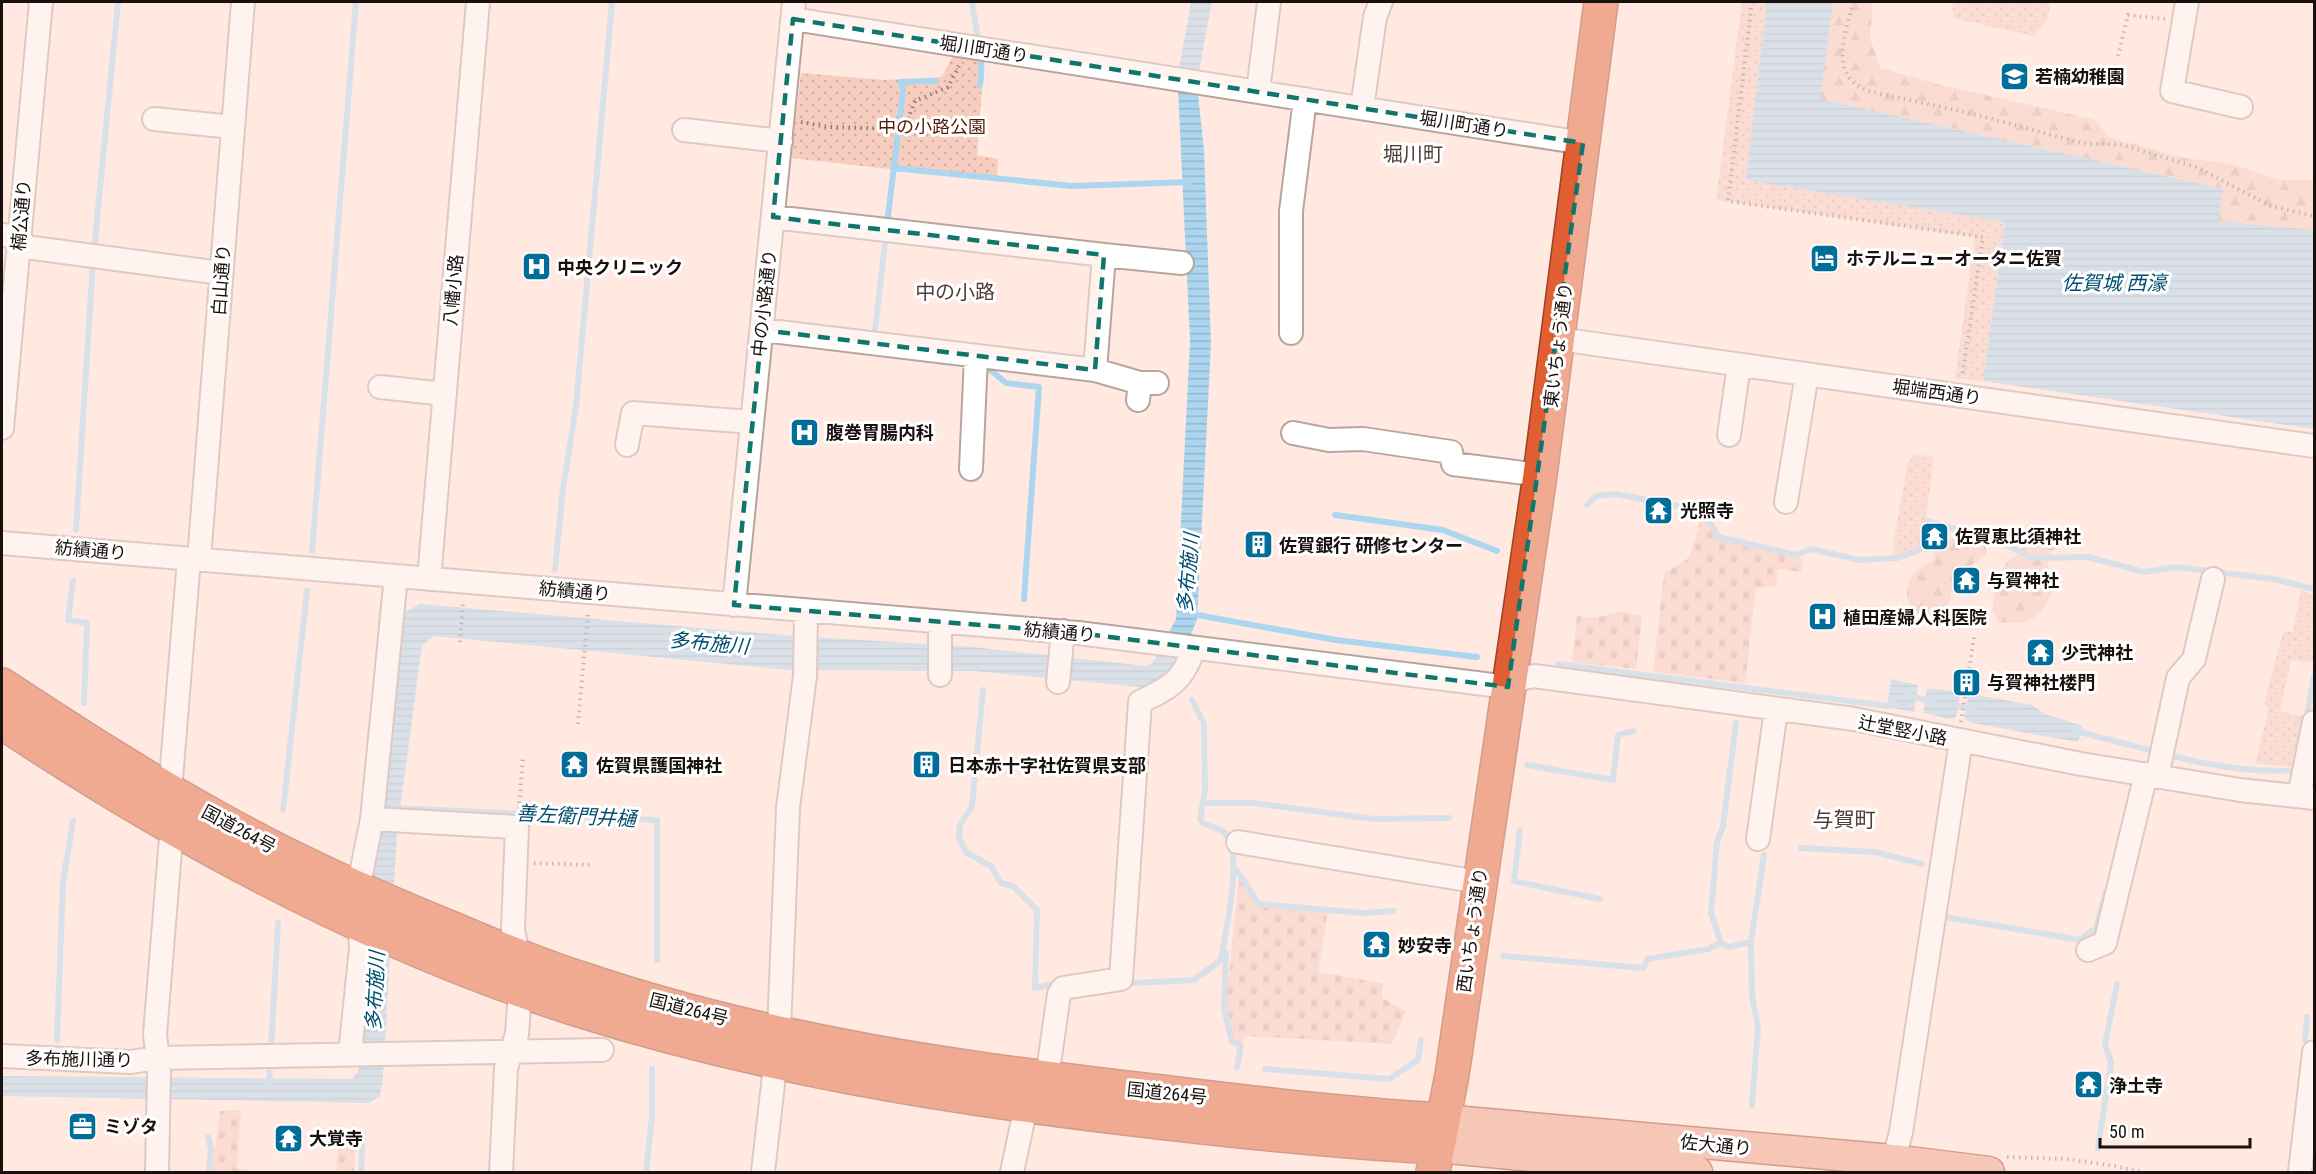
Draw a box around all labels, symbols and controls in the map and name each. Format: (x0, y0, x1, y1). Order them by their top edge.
street label: 堀川町通り (938, 32, 1030, 66)
school or university icon: 若楠幼稚園 (1998, 60, 2030, 92)
place label: 若楠幼稚園 (2035, 66, 2125, 87)
street label: 堀川町通り (1418, 107, 1510, 141)
park label: 中の小路公園 (878, 116, 986, 137)
district label: 堀川町 (1383, 142, 1443, 166)
street label: 楠公通り (7, 178, 35, 252)
hotel icon: ホテルニューオータニ佐賀 (1809, 242, 1841, 274)
street label: 白山通り (208, 243, 234, 317)
street label: 中の小路通り (748, 248, 780, 358)
place label: ホテルニューオータニ佐賀 (1846, 248, 2062, 269)
hospital icon: 中央クリニック (520, 251, 552, 283)
street label: 八幡小路 (439, 253, 467, 327)
place label: 中央クリニック (557, 257, 683, 278)
water label: 佐賀城 西濠 (2062, 271, 2169, 295)
district label: 中の小路 (915, 280, 995, 304)
street label: 東いちょう通り (1540, 281, 1576, 409)
street label: 堀端西通り (1891, 375, 1983, 409)
hospital icon: 腹巻胃腸内科 (789, 416, 821, 448)
place label: 腹巻胃腸内科 (826, 422, 934, 443)
temple icon: 光照寺 (1643, 494, 1675, 526)
place label: 光照寺 (1680, 500, 1734, 521)
temple icon: 佐賀恵比須神社 (1918, 520, 1950, 552)
place label: 佐賀恵比須神社 (1955, 526, 2081, 547)
building icon: 佐賀銀行 研修センター (1242, 529, 1274, 561)
water label: 多布施川 (1173, 530, 1204, 614)
place label: 佐賀銀行 研修センター (1279, 535, 1463, 556)
street label: 紡績通り (54, 536, 128, 564)
temple icon: 与賀神社 (1950, 564, 1982, 596)
place label: 与賀神社 (1987, 570, 2059, 591)
street label: 紡績通り (538, 577, 612, 605)
hospital icon: 植田産婦人科医院 (1806, 601, 1838, 633)
place label: 植田産婦人科医院 (1843, 607, 1987, 628)
street label: 紡績通り (1023, 618, 1097, 646)
water label: 多布施川 (668, 628, 752, 659)
temple icon: 少弐神社 (2024, 636, 2056, 668)
place label: 少弐神社 (2061, 642, 2133, 663)
building icon: 与賀神社楼門 (1950, 666, 1982, 698)
place label: 与賀神社楼門 (1987, 672, 2095, 693)
street label: 辻堂竪小路 (1857, 711, 1949, 749)
temple icon: 佐賀県護国神社 (559, 749, 591, 781)
building icon: 日本赤十字社佐賀県支部 (911, 749, 943, 781)
place label: 佐賀県護国神社 (596, 755, 722, 776)
place label: 日本赤十字社佐賀県支部 (948, 755, 1146, 776)
street label: 国道264号 (198, 801, 280, 857)
water label: 善左衛門井樋 (515, 801, 640, 831)
district label: 与賀町 (1813, 808, 1876, 832)
street label: 西いちょう通り (1453, 866, 1491, 994)
temple icon: 妙安寺 (1361, 929, 1393, 961)
place label: 妙安寺 (1398, 935, 1452, 956)
water label: 多布施川 (361, 948, 389, 1032)
street label: 国道264号 (647, 989, 731, 1029)
street label: 多布施川通り (25, 1048, 133, 1070)
temple icon: 浄土寺 (2072, 1069, 2104, 1101)
place label: 浄土寺 (2109, 1075, 2163, 1096)
street label: 国道264号 (1126, 1078, 1208, 1108)
office icon: ミゾタ (67, 1110, 99, 1142)
scale bar (2100, 1111, 2250, 1149)
place label: ミゾタ (104, 1116, 158, 1137)
text: 50 m (2109, 1121, 2144, 1142)
temple icon: 大覚寺 (272, 1122, 304, 1154)
place label: 大覚寺 (309, 1128, 363, 1149)
street label: 佐大通り (1679, 1131, 1753, 1159)

